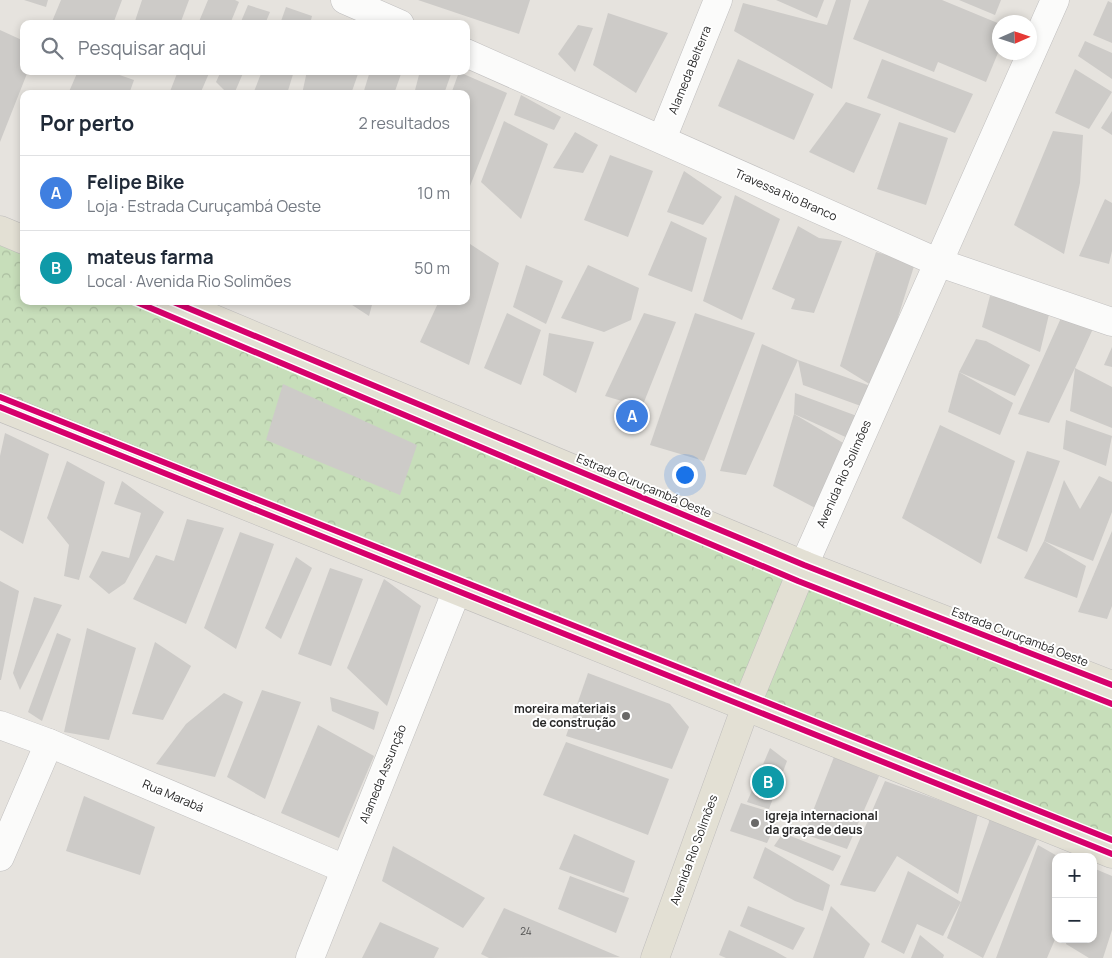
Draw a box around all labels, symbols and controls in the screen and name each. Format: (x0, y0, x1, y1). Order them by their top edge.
north arrow (992, 15, 1037, 60)
search box (20, 20, 470, 75)
street label: Alameda Belterra (664, 23, 715, 117)
icon: search (38, 34, 66, 62)
text: Pesquisar aqui (78, 35, 206, 61)
text: Por perto (40, 109, 134, 137)
text: 2 resultados (359, 112, 450, 134)
street label: Travessa Rio Branco (732, 164, 840, 225)
text: Felipe Bike (87, 169, 185, 195)
text: A (51, 182, 61, 204)
text: 10 m (417, 182, 450, 204)
text: Loja · Estrada Curuçambá Oeste (87, 195, 321, 217)
text: mateus farma (87, 244, 214, 270)
text: B (51, 257, 61, 279)
text: 50 m (414, 257, 450, 279)
text: Local · Avenida Rio Solimões (87, 270, 291, 292)
pin: A (616, 397, 648, 435)
street label: Avenida Rio Solimões (812, 417, 875, 530)
street label: Estrada Curuçambá Oeste (574, 449, 714, 522)
your location (672, 462, 698, 488)
street label: Estrada Curuçambá Oeste (949, 603, 1091, 670)
place label: moreira materiais de construção (514, 700, 616, 731)
marker: moreira materiais de construção (620, 710, 632, 722)
street label: Alameda Assunção (355, 722, 410, 826)
pin: B (752, 763, 784, 801)
street label: Rua Marabá (140, 775, 206, 816)
street label: Avenida Rio Solimões (666, 792, 721, 907)
place label: igreja internacional da graça de deus (765, 807, 878, 838)
marker: igreja internacional da graça de deus (749, 817, 761, 829)
map controls (1052, 853, 1097, 943)
button: + (1052, 853, 1097, 898)
button: − (1052, 898, 1097, 943)
house number: 24 (520, 924, 532, 938)

